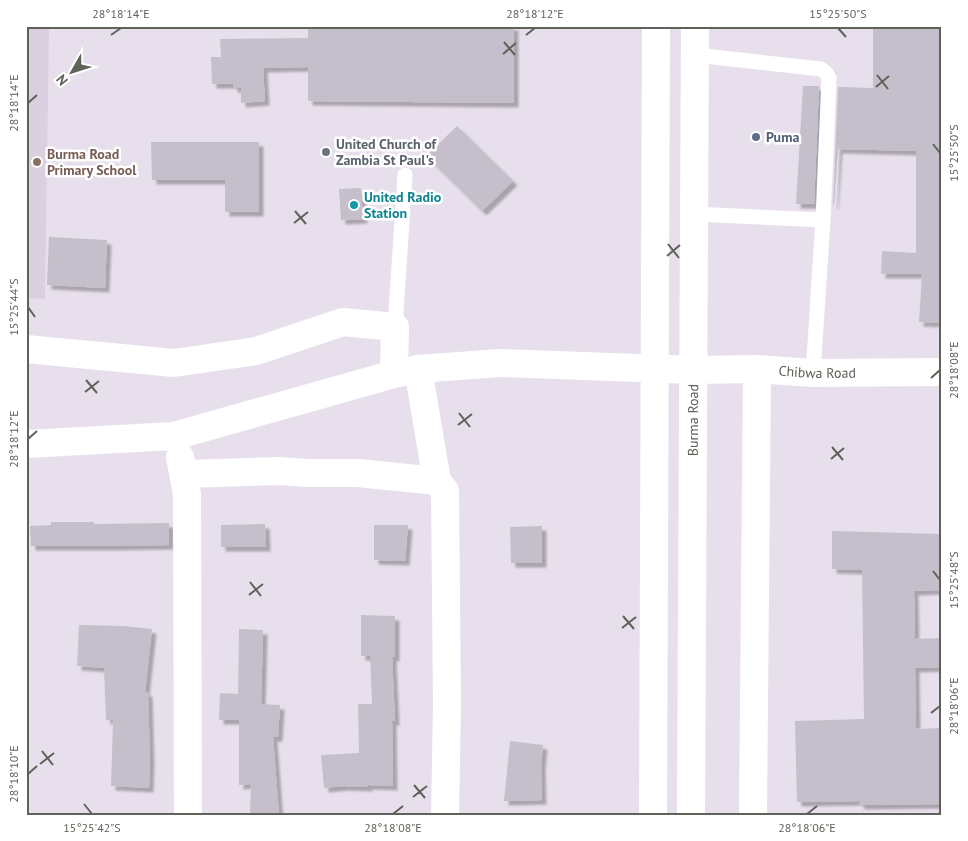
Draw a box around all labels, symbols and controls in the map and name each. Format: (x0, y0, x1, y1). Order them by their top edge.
text: 28°18'14"E (92, 6, 150, 21)
text: 28°18'12"E (506, 6, 564, 21)
text: 15°25'50"S (809, 6, 867, 21)
north arrow (48, 48, 98, 98)
text: N (52, 71, 72, 89)
text: 28°18'14"E (6, 74, 21, 132)
text: 15°25'50"S (946, 124, 961, 182)
place label: Puma (766, 128, 799, 146)
marker: Puma (750, 131, 762, 143)
place label: United Church of Zambia St Paul's (336, 135, 437, 169)
place label: Burma Road Primary School (47, 145, 137, 179)
marker: United Church of Zambia St Paul's (320, 146, 332, 158)
marker: Burma Road Primary School (31, 156, 43, 168)
place label: United Radio Station (364, 188, 442, 222)
marker: United Radio Station (348, 199, 360, 211)
text: 15°25'44"S (6, 278, 21, 336)
text: 28°18'08"E (946, 341, 961, 399)
street label: Chibwa Road (778, 362, 856, 382)
street label: Burma Road (684, 384, 702, 456)
text: 28°18'12"E (6, 410, 21, 468)
text: 15°25'48"S (946, 551, 961, 609)
text: 28°18'06"E (946, 677, 961, 735)
text: 28°18'10"E (6, 745, 21, 803)
text: 15°25'42"S (63, 820, 121, 835)
text: 28°18'08"E (364, 820, 422, 835)
text: 28°18'06"E (778, 820, 836, 835)

